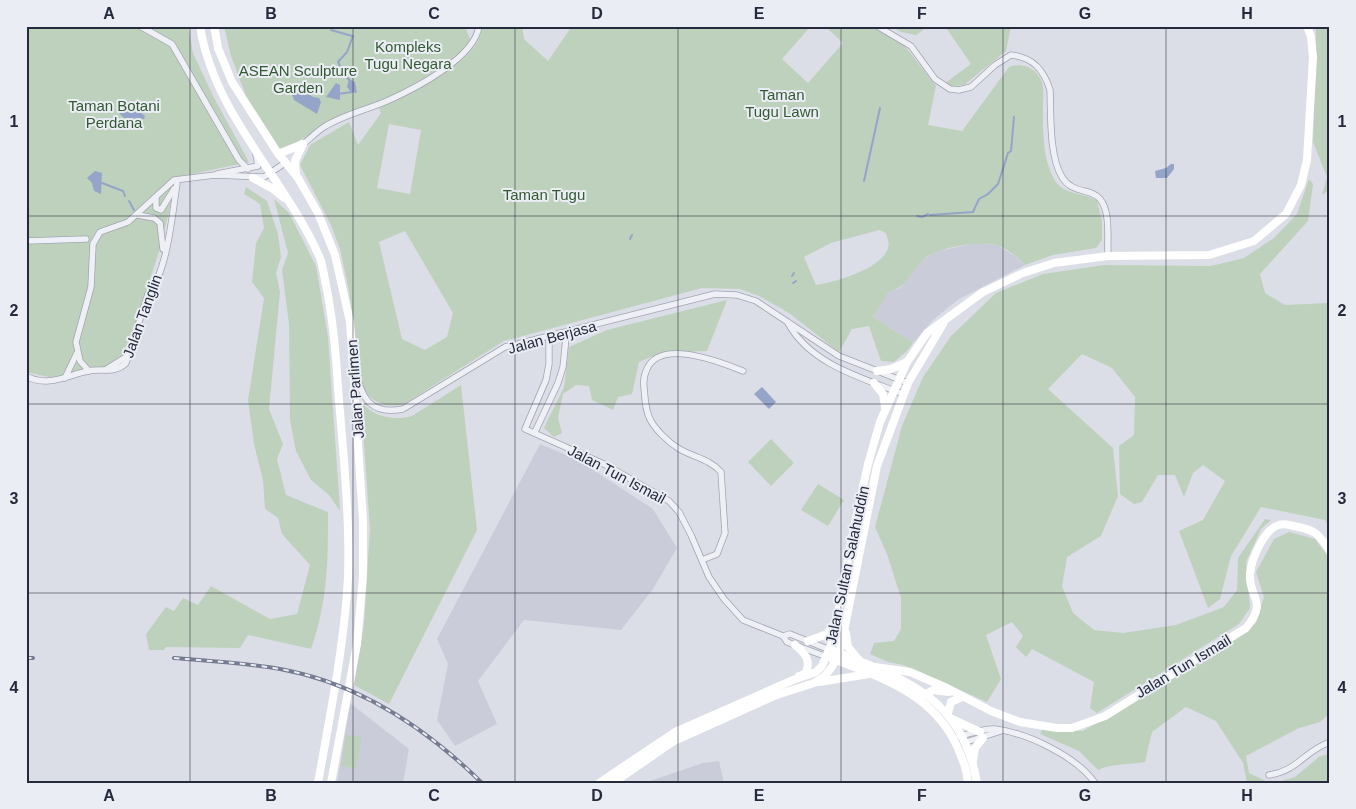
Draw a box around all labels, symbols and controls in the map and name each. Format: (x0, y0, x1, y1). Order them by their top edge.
text: A (103, 5, 115, 22)
text: B (265, 5, 277, 22)
text: C (428, 5, 440, 22)
text: D (591, 5, 603, 22)
text: E (754, 5, 765, 22)
text: F (917, 5, 927, 22)
text: G (1079, 5, 1091, 22)
text: H (1241, 5, 1253, 22)
park label: Kompleks Tugu Negara (365, 38, 452, 72)
park label: ASEAN Sculpture Garden (239, 62, 357, 96)
park label: Taman Tugu Lawn (745, 86, 819, 120)
park label: Taman Botani Perdana (68, 97, 160, 131)
text: 1 (10, 113, 19, 130)
text: 1 (1338, 113, 1347, 130)
park label: Taman Tugu (503, 186, 585, 203)
street label: Jalan Tanglin (119, 272, 165, 360)
text: 2 (10, 302, 19, 319)
text: 2 (1338, 302, 1347, 319)
street label: Jalan Berjasa (506, 317, 599, 357)
street label: Jalan Parlimen (343, 339, 367, 439)
street label: Jalan Tun Ismail (565, 441, 669, 507)
street label: Jalan Sultan Salahuddin (822, 484, 872, 646)
text: 3 (10, 490, 19, 507)
text: 3 (1338, 490, 1347, 507)
street label: Jalan Tun Ismail (1132, 631, 1234, 701)
text: 4 (10, 679, 19, 696)
text: 4 (1338, 679, 1347, 696)
text: A (103, 787, 115, 804)
text: B (265, 787, 277, 804)
text: C (428, 787, 440, 804)
text: D (591, 787, 603, 804)
text: E (754, 787, 765, 804)
text: F (917, 787, 927, 804)
text: G (1079, 787, 1091, 804)
text: H (1241, 787, 1253, 804)

